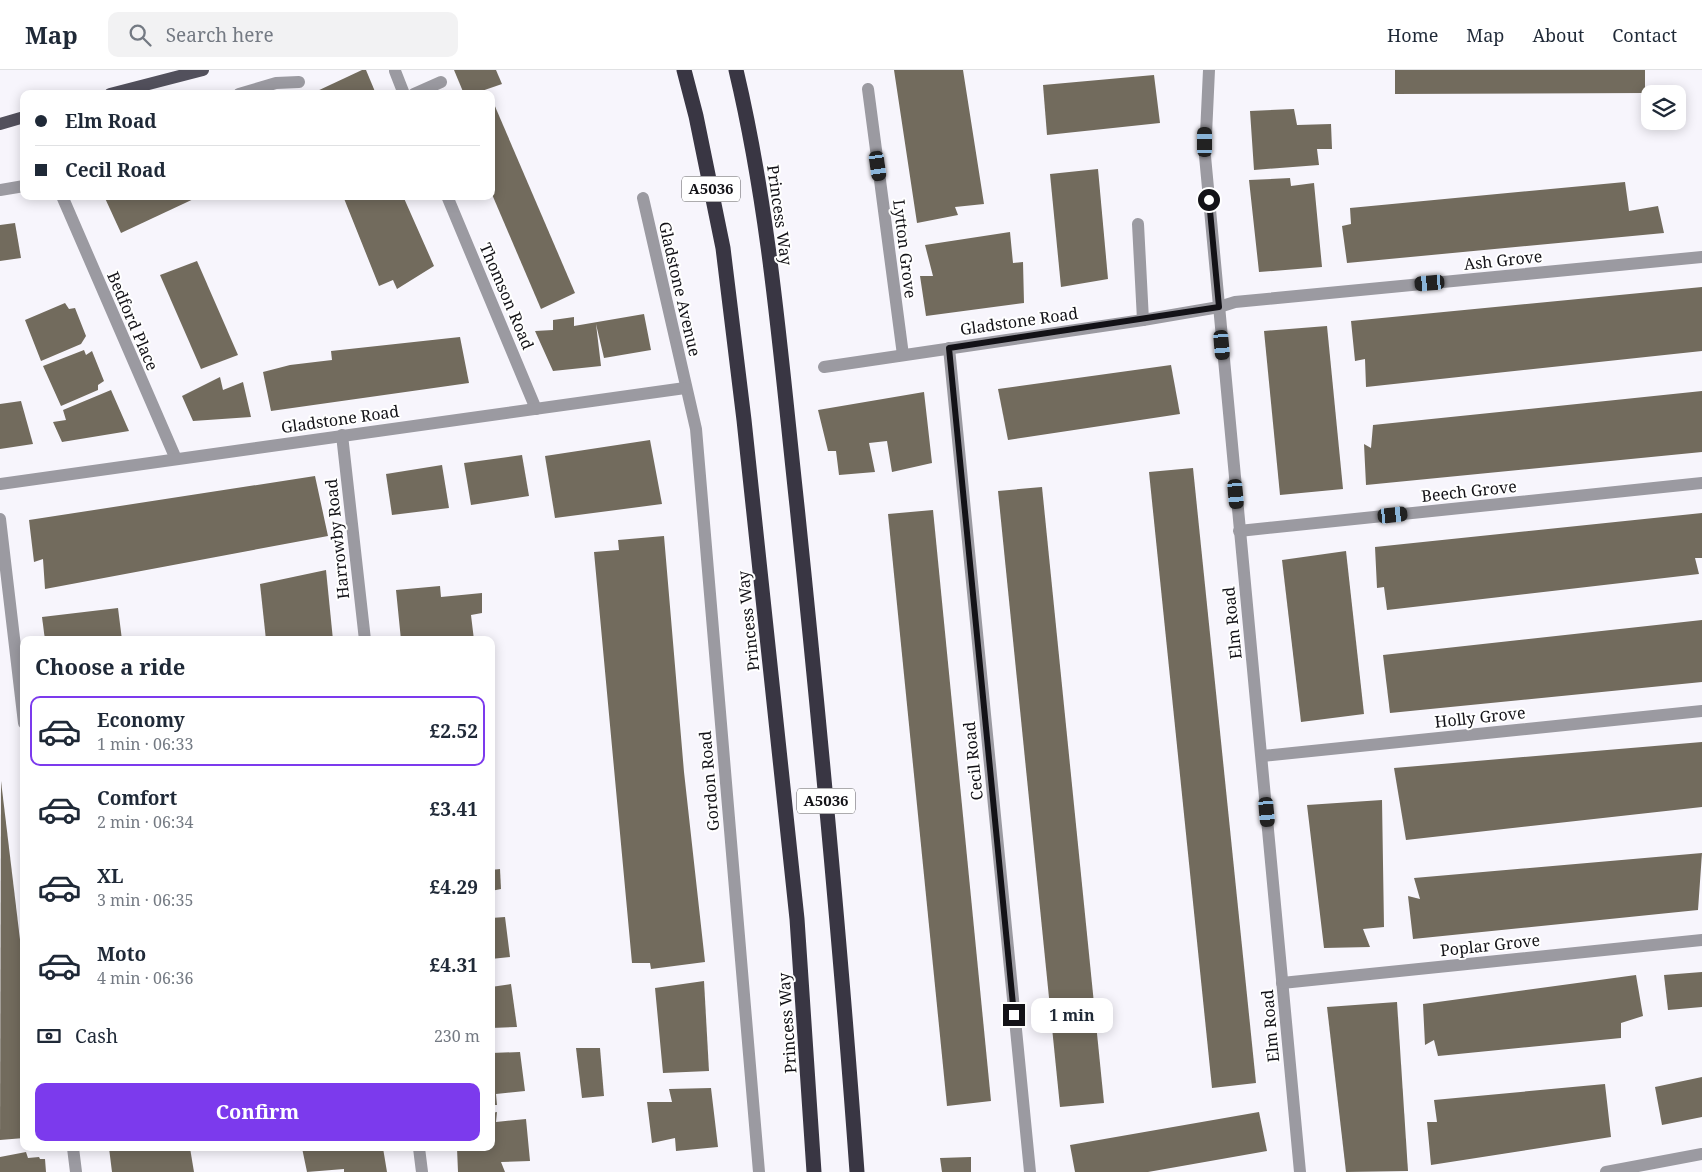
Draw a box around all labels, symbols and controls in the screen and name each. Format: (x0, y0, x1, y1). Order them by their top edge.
search box (108, 12, 458, 57)
text: Map (25, 18, 78, 51)
icon: search (126, 21, 154, 49)
text: Search here (166, 22, 274, 48)
text: Home (1387, 23, 1438, 47)
text: Map (1466, 23, 1504, 47)
text: About (1532, 23, 1584, 47)
text: Contact (1612, 23, 1677, 47)
map controls (1641, 85, 1686, 130)
button: layers (1641, 85, 1686, 130)
text: Elm Road (65, 108, 157, 134)
car (1197, 127, 1212, 157)
car (868, 150, 887, 182)
text: Cecil Road (65, 157, 166, 183)
street label: Princess Way (762, 163, 798, 267)
road number: A5036 (682, 176, 740, 202)
route start (1198, 189, 1220, 211)
street label: Lytton Grove (888, 198, 922, 300)
street label: Gladstone Avenue (654, 220, 706, 358)
street label: Thomson Road (475, 239, 539, 353)
street label: Ash Grove (1463, 245, 1543, 275)
street label: Bedford Place (102, 268, 164, 374)
car (1414, 274, 1445, 292)
street label: Gladstone Road (959, 302, 1080, 340)
car (1213, 329, 1230, 361)
street label: Gladstone Road (280, 400, 401, 438)
street label: Beech Grove (1420, 475, 1518, 507)
street label: Harrowby Road (320, 477, 354, 600)
car (1227, 478, 1244, 510)
car (1377, 506, 1408, 524)
street label: Princess Way (732, 569, 764, 672)
street label: Elm Road (1217, 585, 1247, 660)
text: Choose a ride (35, 651, 185, 681)
street label: Holly Grove (1434, 701, 1526, 733)
text: Economy (97, 707, 185, 733)
icon: car (37, 709, 82, 754)
text: £2.52 (430, 718, 478, 744)
street label: Cecil Road (958, 720, 988, 801)
street label: Gordon Road (694, 730, 724, 832)
text: 1 min · 06:33 (97, 733, 193, 755)
text: Comfort (97, 785, 177, 811)
icon: car (37, 787, 82, 832)
road number: A5036 (797, 788, 855, 814)
text: £3.41 (430, 796, 478, 822)
car (1258, 796, 1275, 828)
text: 2 min · 06:34 (97, 811, 193, 833)
text: XL (97, 863, 123, 889)
icon: car (37, 865, 82, 910)
text: £4.29 (430, 874, 478, 900)
text: 3 min · 06:35 (97, 889, 193, 911)
street label: Poplar Grove (1439, 929, 1541, 961)
text: Moto (97, 941, 146, 967)
icon: car (37, 943, 82, 988)
text: £4.31 (430, 952, 478, 978)
text: 4 min · 06:36 (97, 967, 193, 989)
street label: Princess Way (772, 971, 801, 1074)
street label: Elm Road (1256, 989, 1284, 1063)
callout: 1 min (1032, 998, 1114, 1032)
route end (1003, 1004, 1025, 1026)
text: 1 min (1049, 1004, 1095, 1026)
icon: cash (35, 1022, 63, 1050)
text: Cash (75, 1023, 118, 1049)
text: 230 m (434, 1025, 480, 1047)
button: Confirm (35, 1083, 480, 1141)

